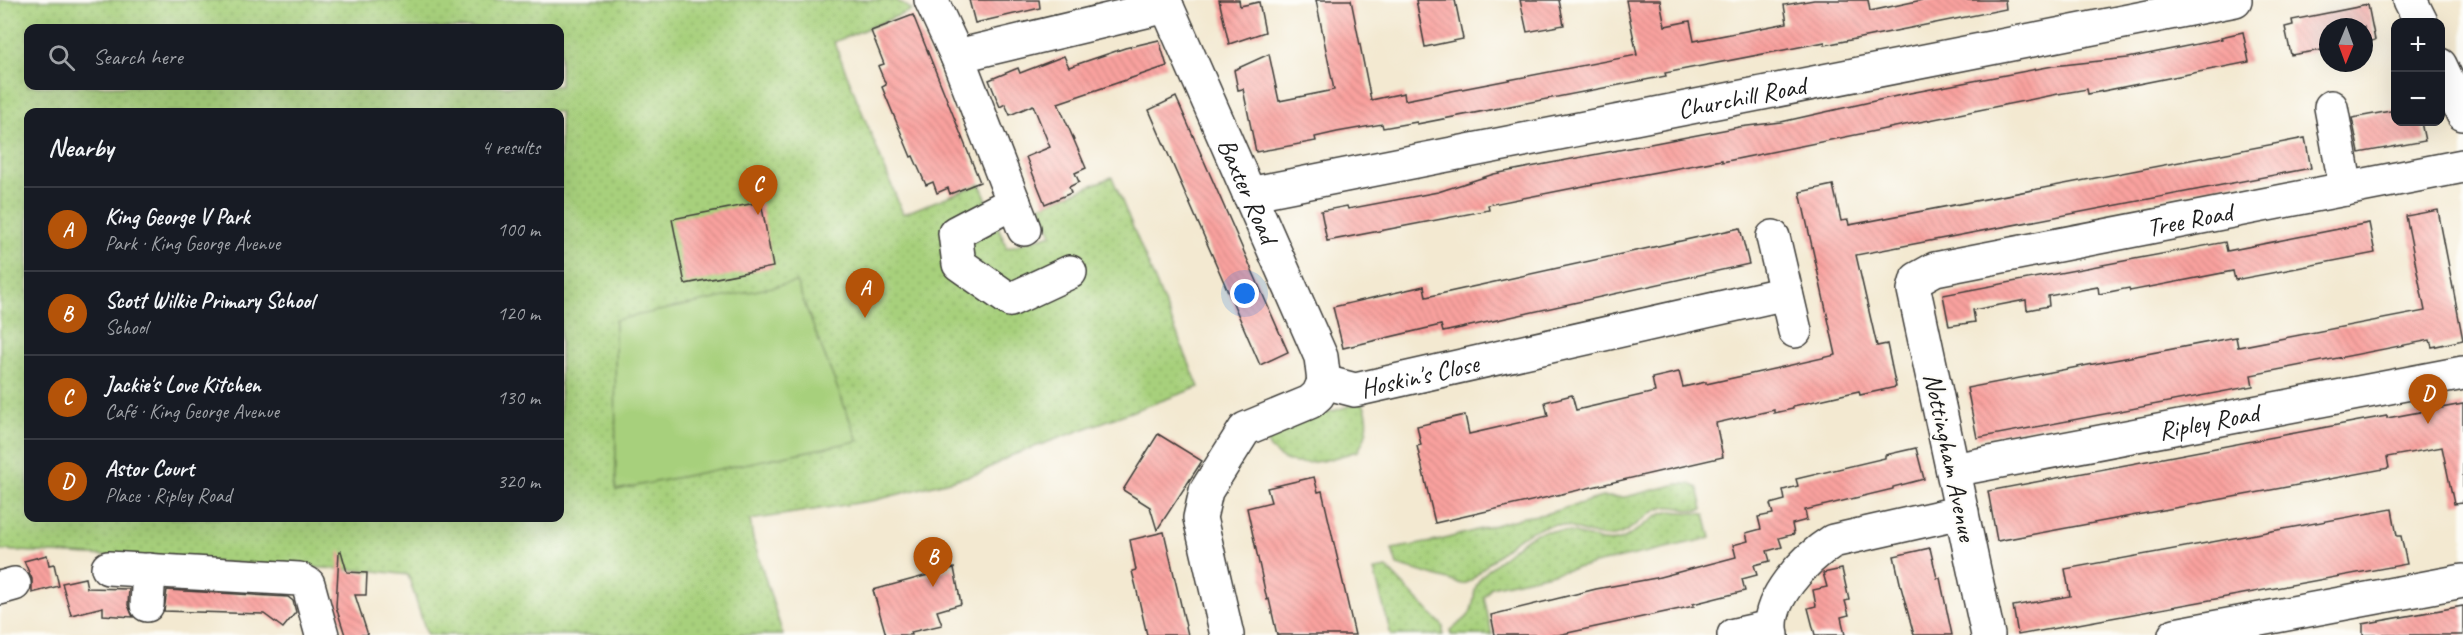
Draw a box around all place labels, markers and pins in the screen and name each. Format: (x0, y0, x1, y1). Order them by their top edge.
pin: C (738, 166, 777, 215)
pin: A (846, 268, 884, 318)
pin: D (2408, 374, 2448, 424)
pin: B (914, 538, 952, 587)

